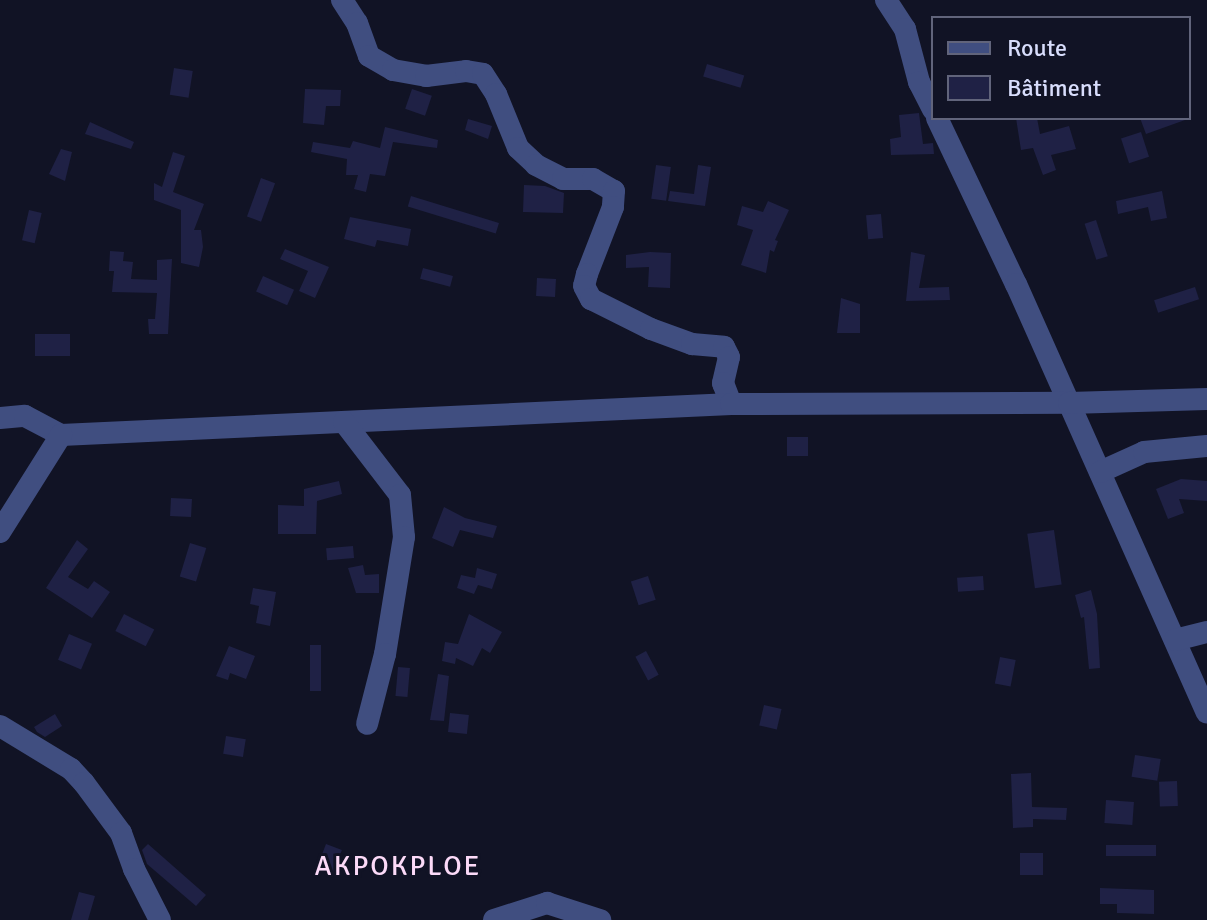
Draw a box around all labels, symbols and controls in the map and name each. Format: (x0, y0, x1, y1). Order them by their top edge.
legend (931, 16, 1191, 120)
text: Route (1007, 33, 1067, 63)
text: Bâtiment (1007, 73, 1101, 103)
district label: AKPOKPLOE (315, 849, 481, 883)

